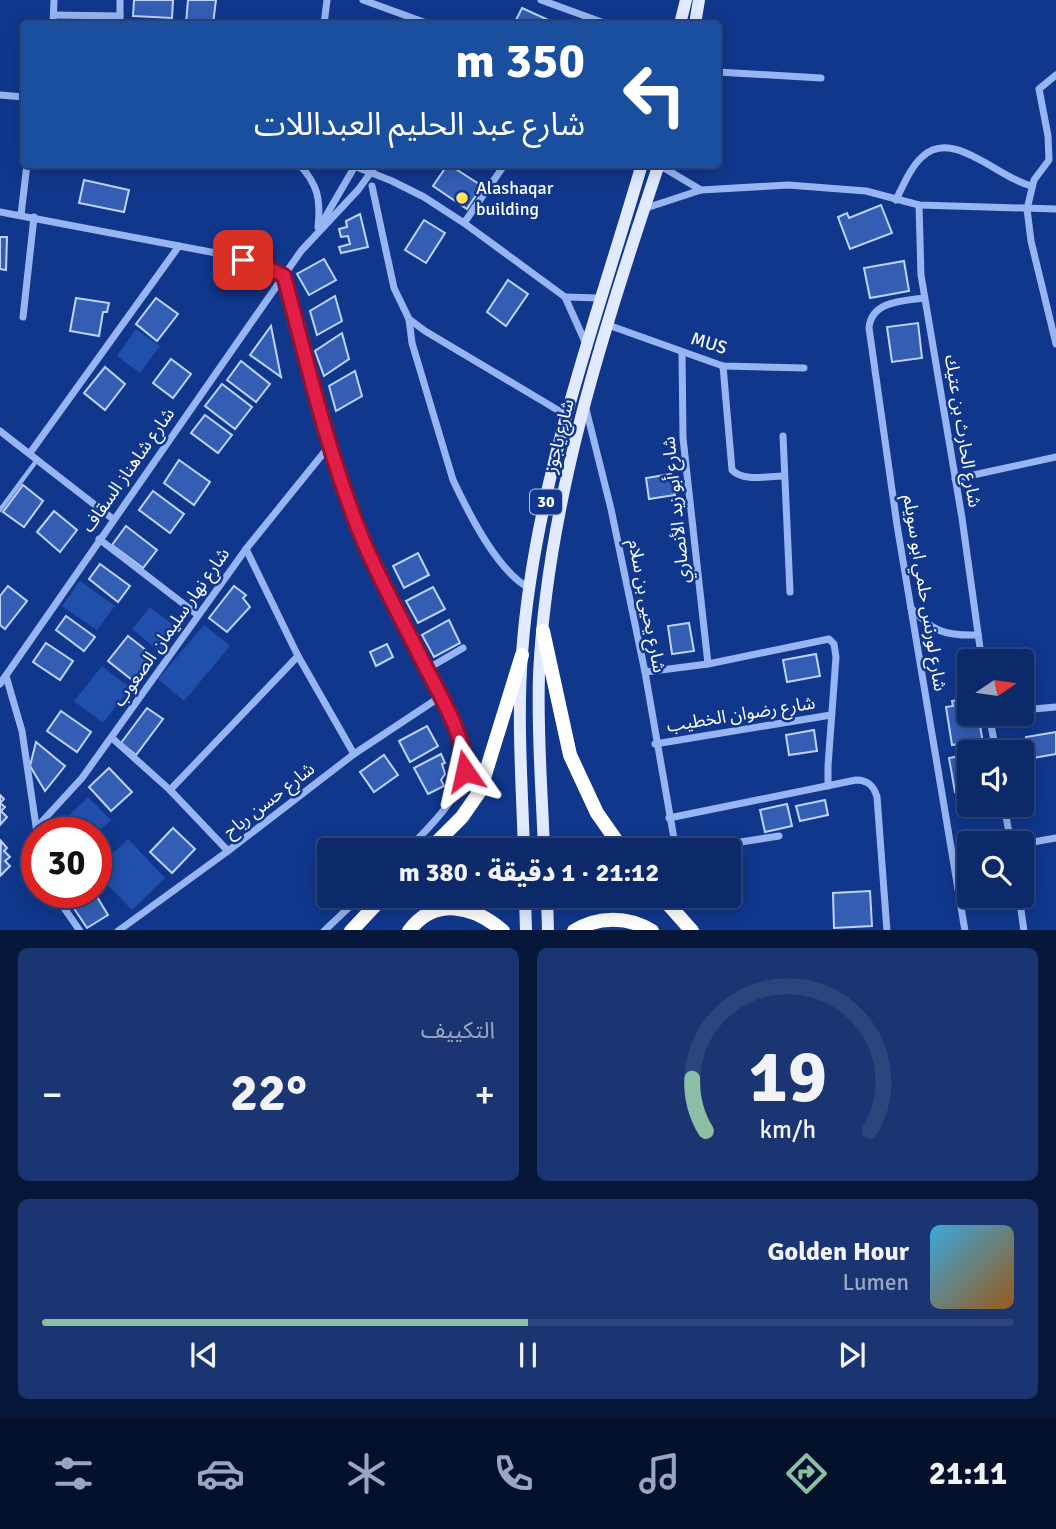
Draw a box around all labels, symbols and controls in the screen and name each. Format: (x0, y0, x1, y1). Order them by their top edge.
text: 350 m (455, 31, 585, 91)
icon: left (609, 49, 700, 140)
text: شارع عبد الحليم العبداللات (254, 105, 585, 144)
place label: Alashaqar building (476, 177, 554, 220)
marker: Alashaqar building (454, 190, 470, 206)
pin (213, 230, 273, 290)
icon: arrive (224, 241, 262, 279)
street label: MUS (688, 327, 730, 359)
street label: شارع الحارث بن عتيك (937, 353, 986, 509)
street label: شارع ياجوز (539, 397, 582, 477)
street label: شارع شاهناز السقاف (77, 404, 182, 538)
street label: شارع أبو زيد الأنصاري (657, 435, 698, 585)
road number: 30 (530, 489, 562, 514)
street label: شارع لورنس حلمي ابو سويلم (896, 493, 951, 693)
street label: شارع يحيى بن سلام (620, 537, 671, 675)
street label: شارع نهار سليمان الصعوب (108, 543, 237, 712)
north arrow (957, 649, 1034, 726)
map controls (957, 649, 1034, 908)
street label: شارع رضوان الخطيب (665, 691, 817, 740)
position arrow (428, 734, 502, 808)
button: sound (957, 740, 1034, 817)
street label: شارع حسن رباح (219, 758, 321, 845)
speed limit sign: 30 (21, 817, 112, 908)
button: search (957, 831, 1034, 908)
text: 21:12 · 1 دقيقة · 380 m (399, 857, 659, 889)
text: التكييف (421, 1016, 495, 1045)
text: 19 (748, 1033, 827, 1122)
text: 22° (230, 1061, 307, 1125)
text: − (42, 1071, 63, 1118)
text: + (474, 1071, 495, 1118)
text: km/h (759, 1113, 816, 1144)
text: Golden Hour (768, 1236, 909, 1268)
text: Lumen (843, 1268, 909, 1297)
icon: previous (185, 1336, 223, 1374)
icon: pause (509, 1336, 547, 1374)
icon: next (833, 1336, 871, 1374)
icon: filters (49, 1449, 98, 1498)
icon: car (196, 1449, 245, 1498)
icon: climate (342, 1449, 391, 1498)
icon: phone (489, 1449, 538, 1498)
icon: music (635, 1449, 684, 1498)
icon: directions (782, 1449, 831, 1498)
text: 21:11 (929, 1454, 1007, 1493)

